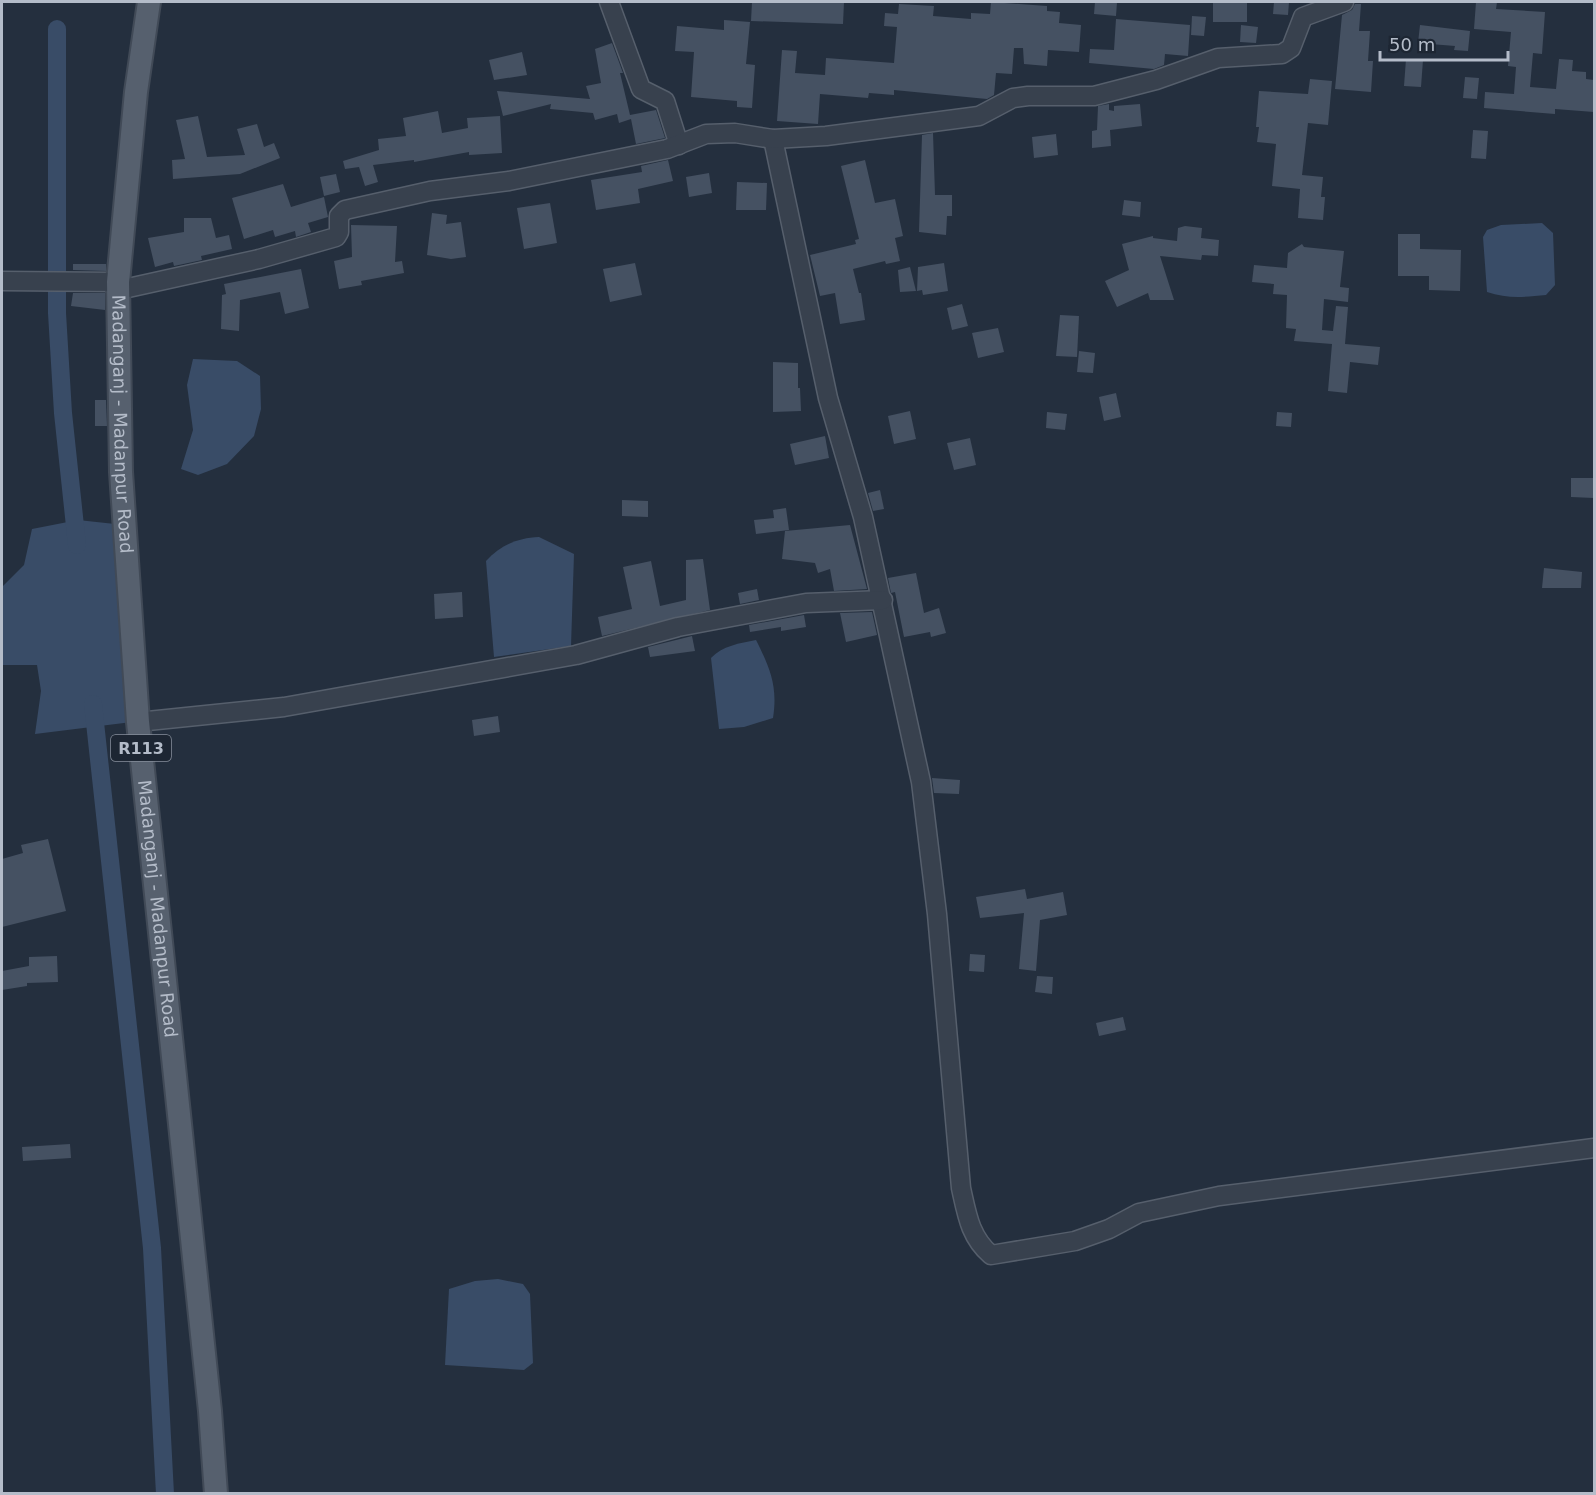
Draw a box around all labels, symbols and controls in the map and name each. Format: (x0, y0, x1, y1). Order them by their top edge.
scale bar (1380, 24, 1508, 62)
text: 50 m (1389, 34, 1435, 55)
street label: Madanganj - Madanpur Road (108, 295, 138, 554)
road number: R113 (111, 735, 171, 761)
street label: Madanganj - Madanpur Road (134, 779, 182, 1038)

